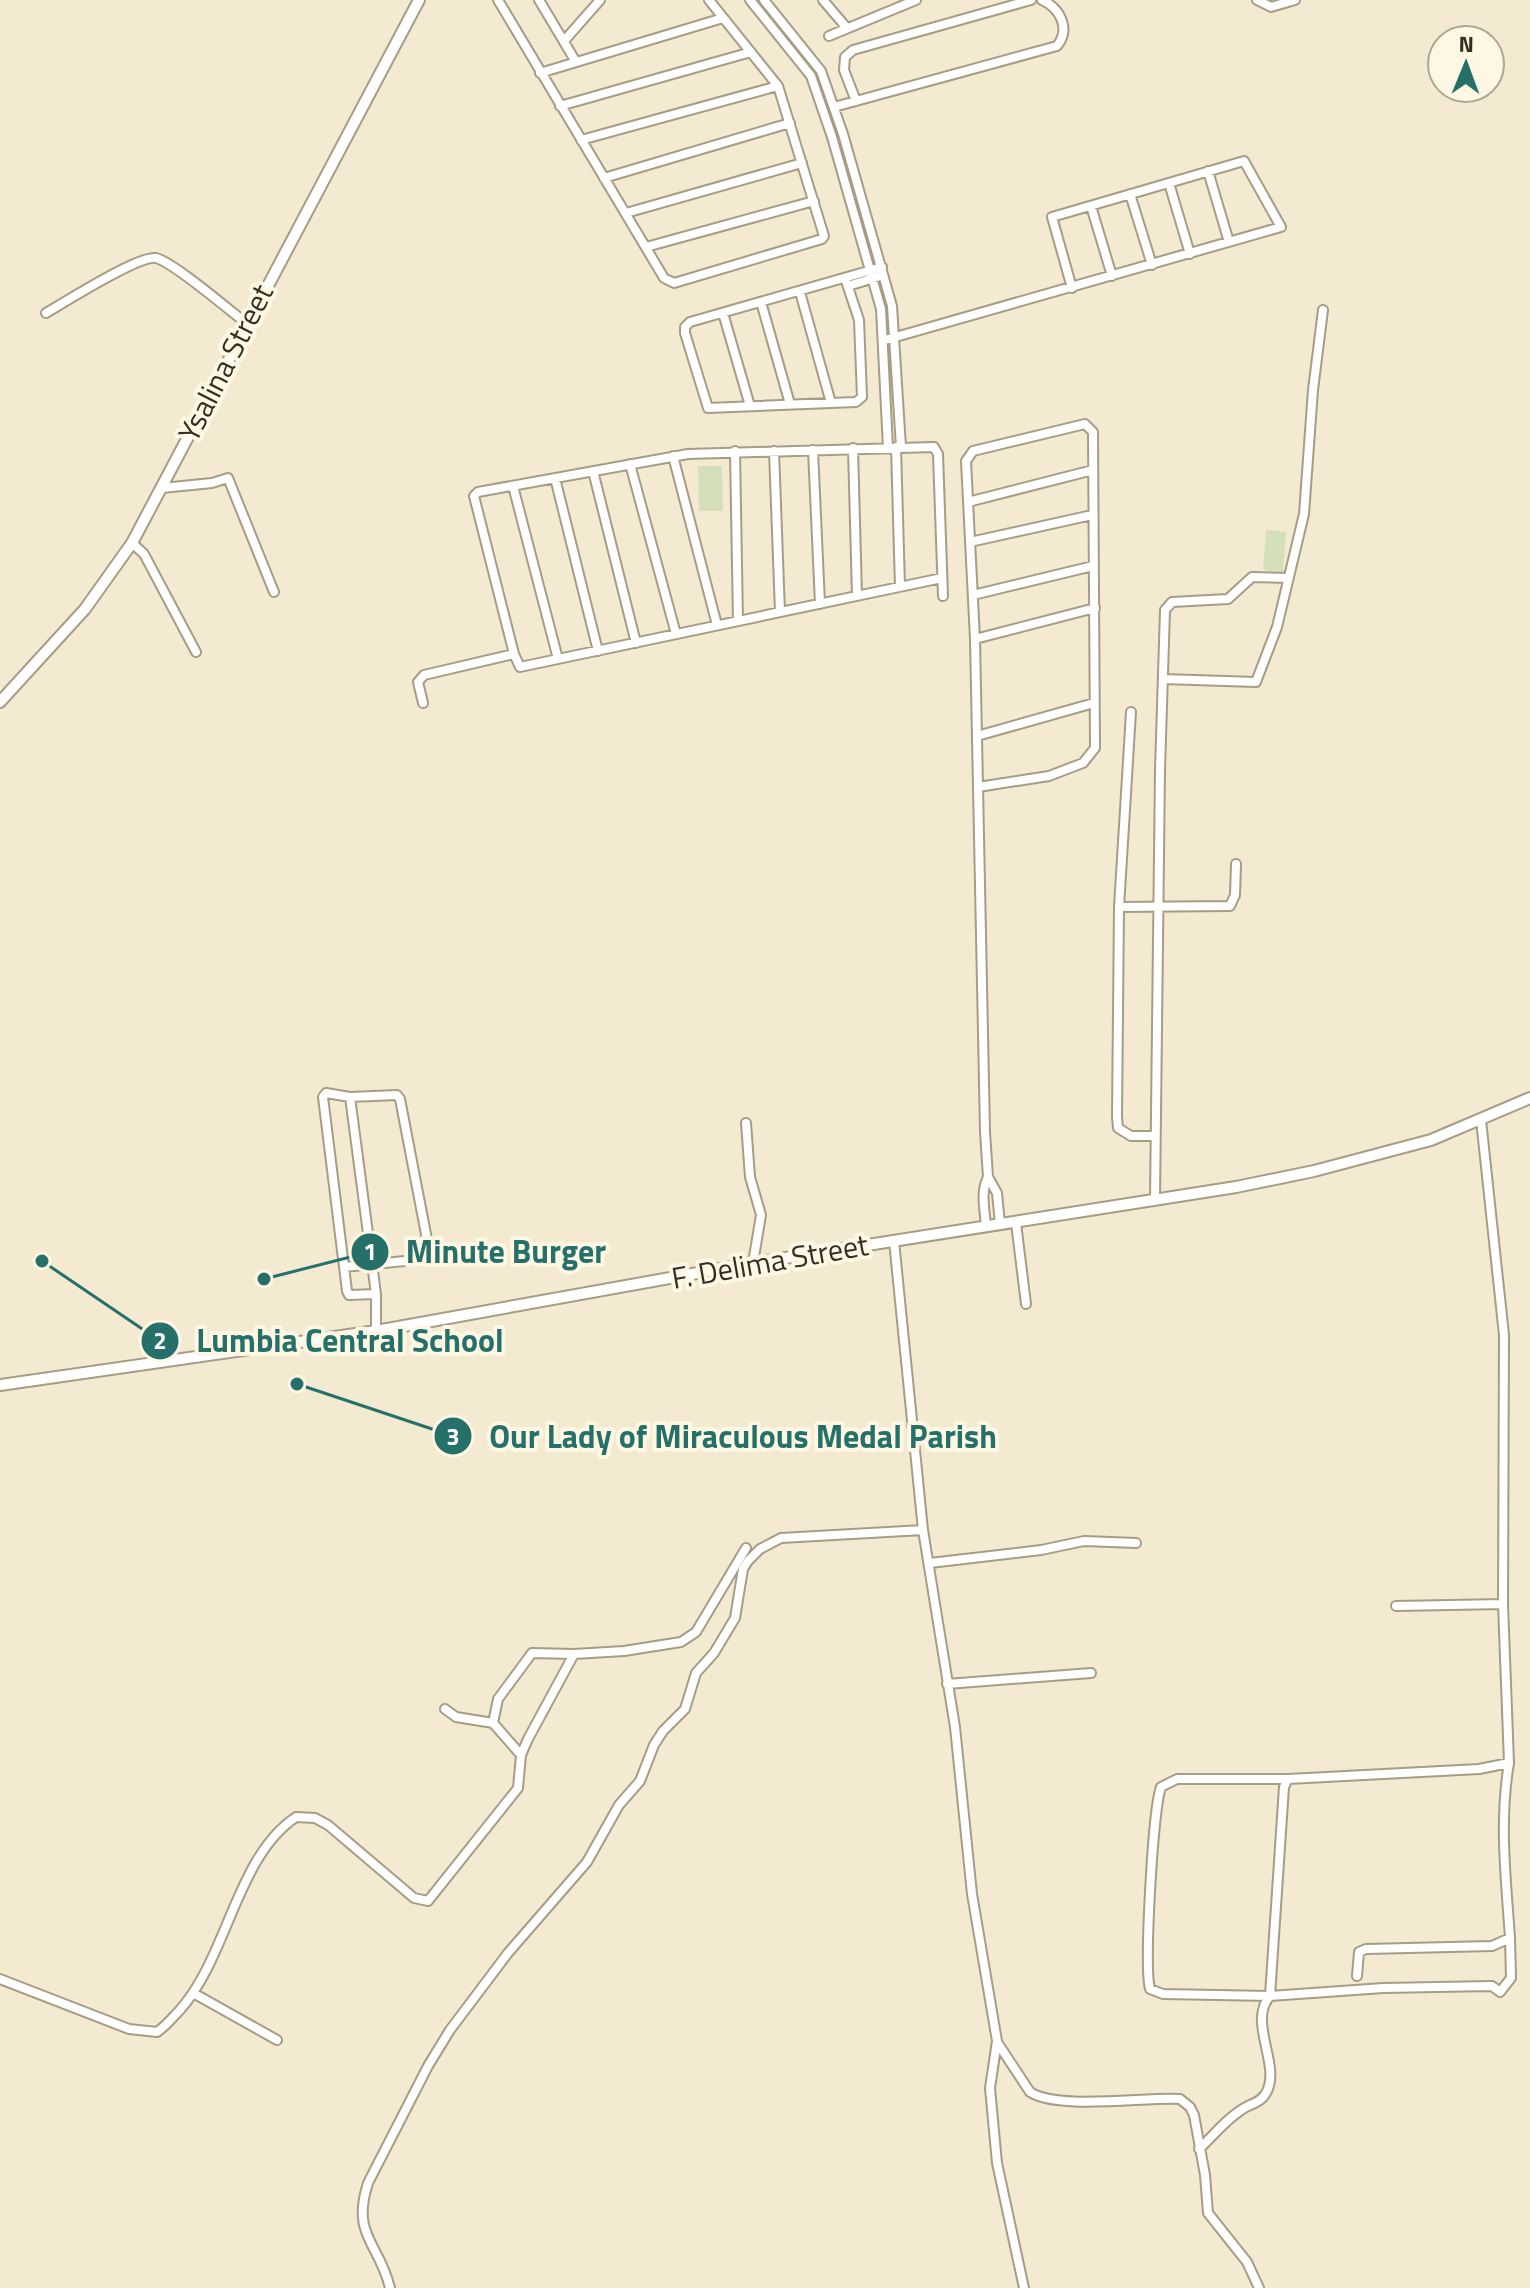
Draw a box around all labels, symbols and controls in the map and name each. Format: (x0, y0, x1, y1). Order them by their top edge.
north arrow (1426, 24, 1506, 104)
text: N (1458, 27, 1474, 61)
street label: Ysalina Street (166, 275, 285, 449)
street label: F. Delima Street (668, 1221, 872, 1301)
callout: Minute Burger (350, 1224, 622, 1280)
text: Minute Burger (406, 1227, 606, 1275)
text: 1 (363, 1233, 377, 1269)
callout: Lumbia Central School (140, 1313, 519, 1369)
text: Lumbia Central School (196, 1316, 504, 1364)
text: 2 (153, 1322, 167, 1358)
callout: Our Lady of Miraculous Medal Parish (433, 1408, 1013, 1464)
text: Our Lady of Miraculous Medal Parish (489, 1412, 997, 1460)
text: 3 (446, 1418, 460, 1454)

